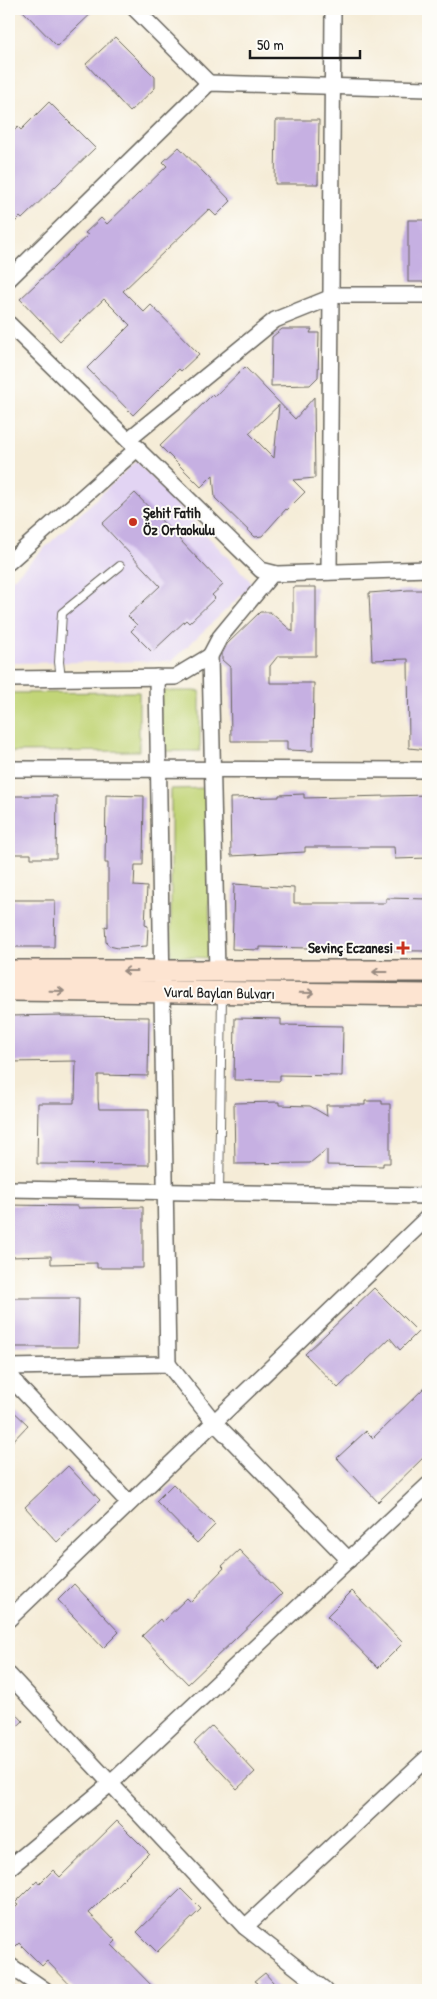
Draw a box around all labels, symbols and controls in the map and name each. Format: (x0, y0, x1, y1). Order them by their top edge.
scale bar (250, 28, 360, 60)
text: 50 m (257, 34, 284, 55)
place label: Şehit Fatih Öz Ortaokulu (143, 502, 216, 540)
marker: Şehit Fatih Öz Ortaokulu (127, 516, 139, 528)
place label: Sevinç Eczanesi (308, 937, 393, 958)
marker: Sevinç Eczanesi (397, 942, 409, 954)
one-way arrow (122, 966, 138, 976)
one-way arrow (372, 967, 388, 977)
street label: Vural Baylan Bulvarı (163, 981, 275, 1004)
one-way arrow (49, 986, 65, 996)
one-way arrow (299, 989, 315, 998)

